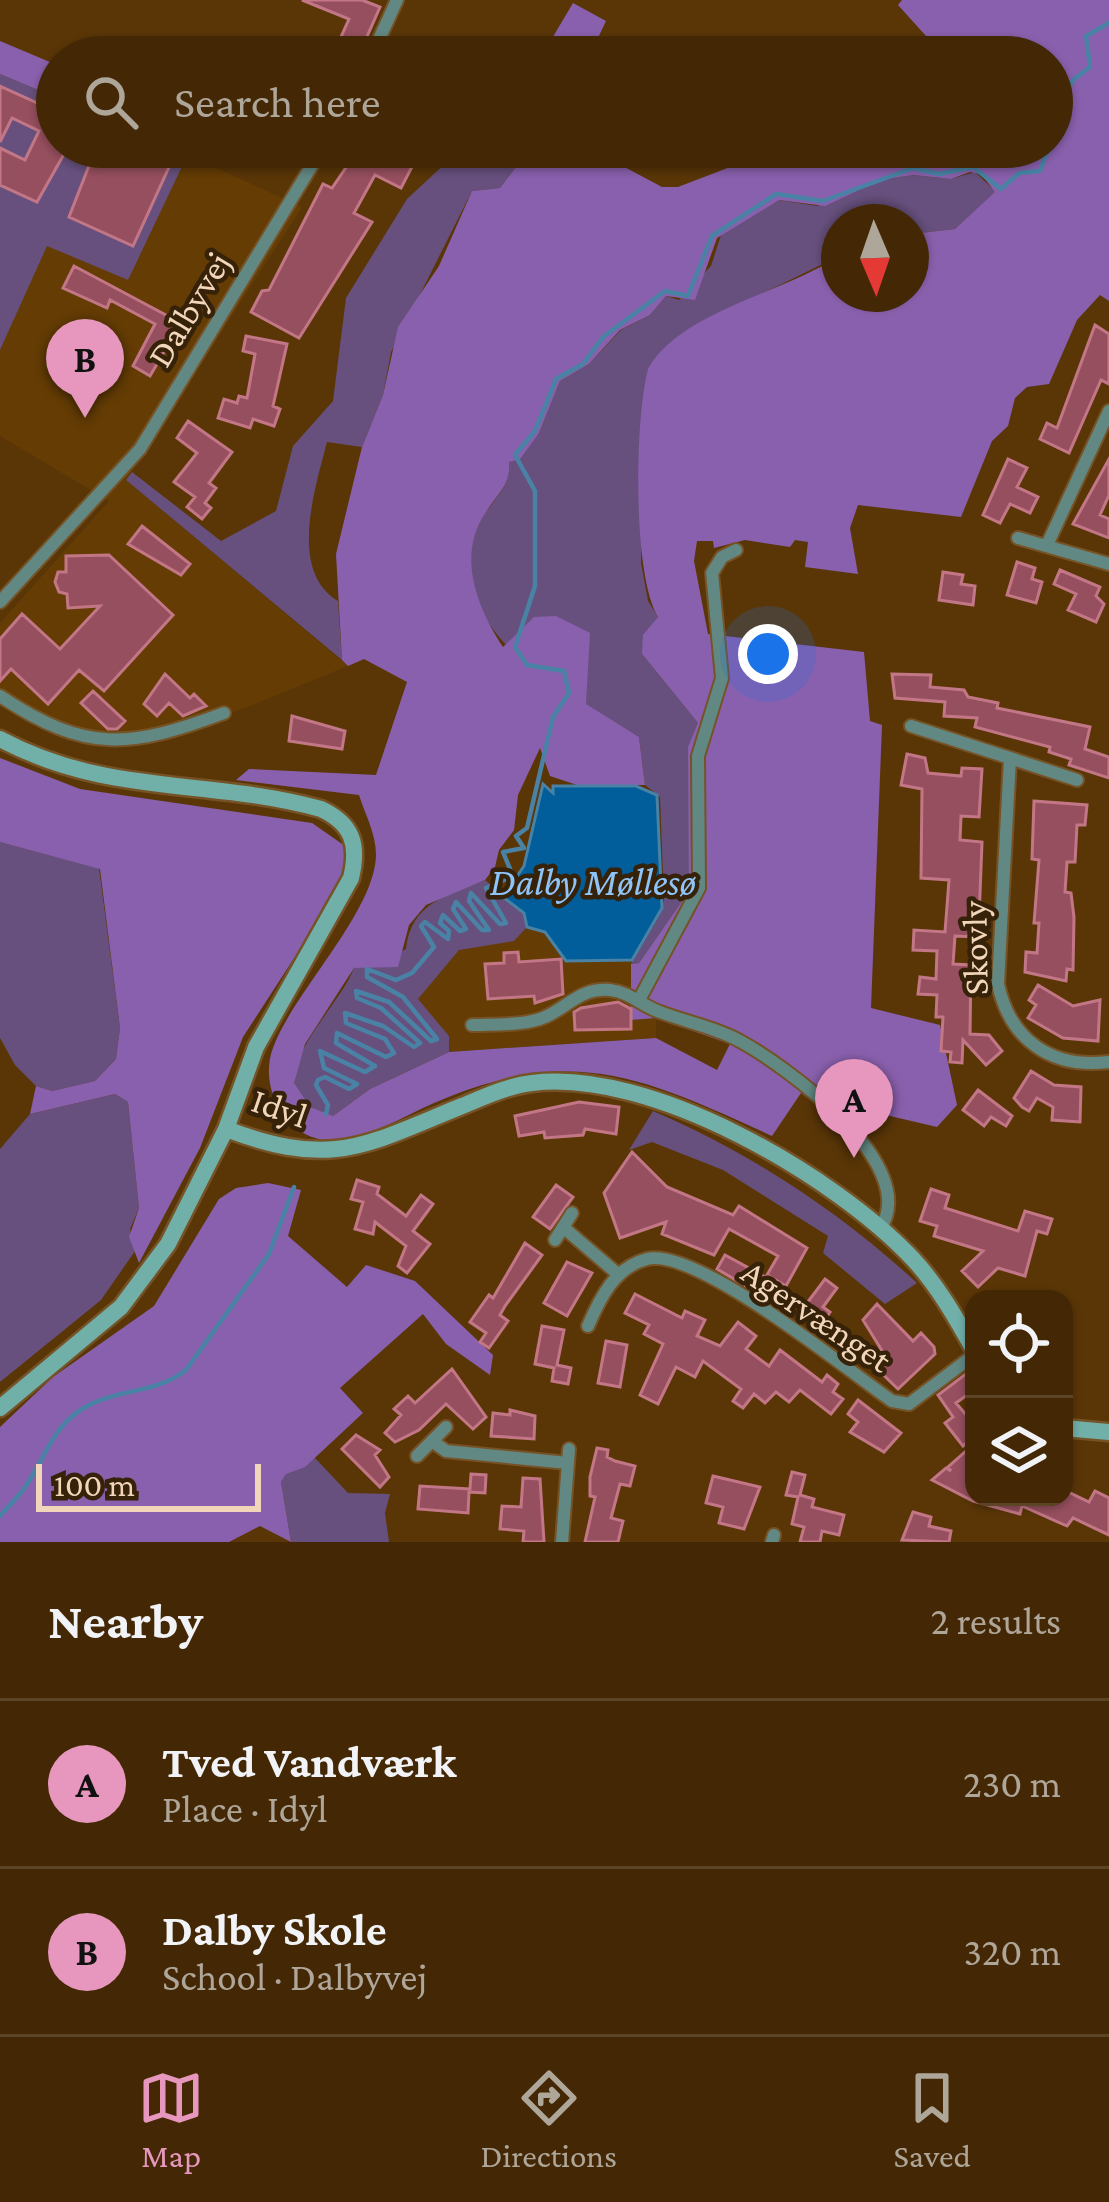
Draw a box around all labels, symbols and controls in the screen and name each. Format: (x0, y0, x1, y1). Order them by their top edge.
search box (36, 36, 1073, 168)
icon: search (78, 69, 144, 135)
text: Search here (174, 77, 381, 127)
north arrow (821, 204, 929, 312)
street label: Dalbyvej (139, 245, 239, 374)
pin: B (46, 319, 124, 418)
your location (738, 624, 798, 684)
water label: Dalby Møllesø (490, 860, 697, 904)
street label: Skovly (954, 900, 996, 995)
pin: A (815, 1059, 893, 1158)
street label: Idyl (247, 1080, 313, 1136)
street label: Agervænget (734, 1251, 900, 1381)
map controls (965, 1290, 1073, 1506)
button: locate (965, 1290, 1073, 1398)
button: layers (965, 1398, 1073, 1506)
scale bar (36, 1458, 261, 1511)
text: 100 m (54, 1466, 135, 1503)
text: Nearby (48, 1592, 203, 1649)
text: 2 results (931, 1599, 1061, 1642)
text: Tved Vandværk (162, 1737, 457, 1787)
text: A (75, 1762, 99, 1805)
text: 230 m (963, 1762, 1061, 1805)
text: Place · Idyl (162, 1787, 328, 1830)
text: Dalby Skole (162, 1905, 387, 1955)
text: B (76, 1930, 98, 1973)
text: 320 m (963, 1930, 1061, 1973)
text: School · Dalbyvej (162, 1955, 427, 1998)
tab: Map (138, 2065, 204, 2174)
tab: Directions (481, 2065, 617, 2174)
tab: Saved (893, 2065, 971, 2174)

